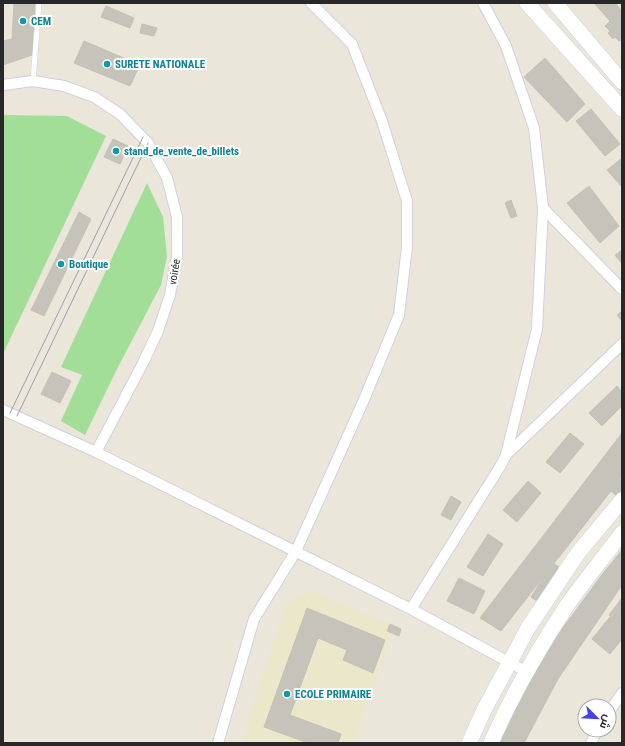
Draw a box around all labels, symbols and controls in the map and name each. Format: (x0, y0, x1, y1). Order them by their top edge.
place label: CEM (31, 15, 51, 28)
marker: CEM (18, 16, 28, 26)
place label: SURETE NATIONALE (115, 58, 206, 71)
marker: SURETE NATIONALE (102, 59, 112, 69)
place label: stand_de_vente_de_billets (124, 145, 239, 158)
marker: stand_de_vente_de_billets (111, 146, 121, 156)
place label: Boutique (69, 258, 108, 271)
street label: voirée (166, 258, 183, 286)
marker: Boutique (56, 259, 66, 269)
place label: ECOLE PRIMAIRE (295, 688, 372, 701)
marker: ECOLE PRIMAIRE (282, 689, 292, 699)
north arrow (577, 698, 617, 738)
text: ش (597, 713, 614, 731)

